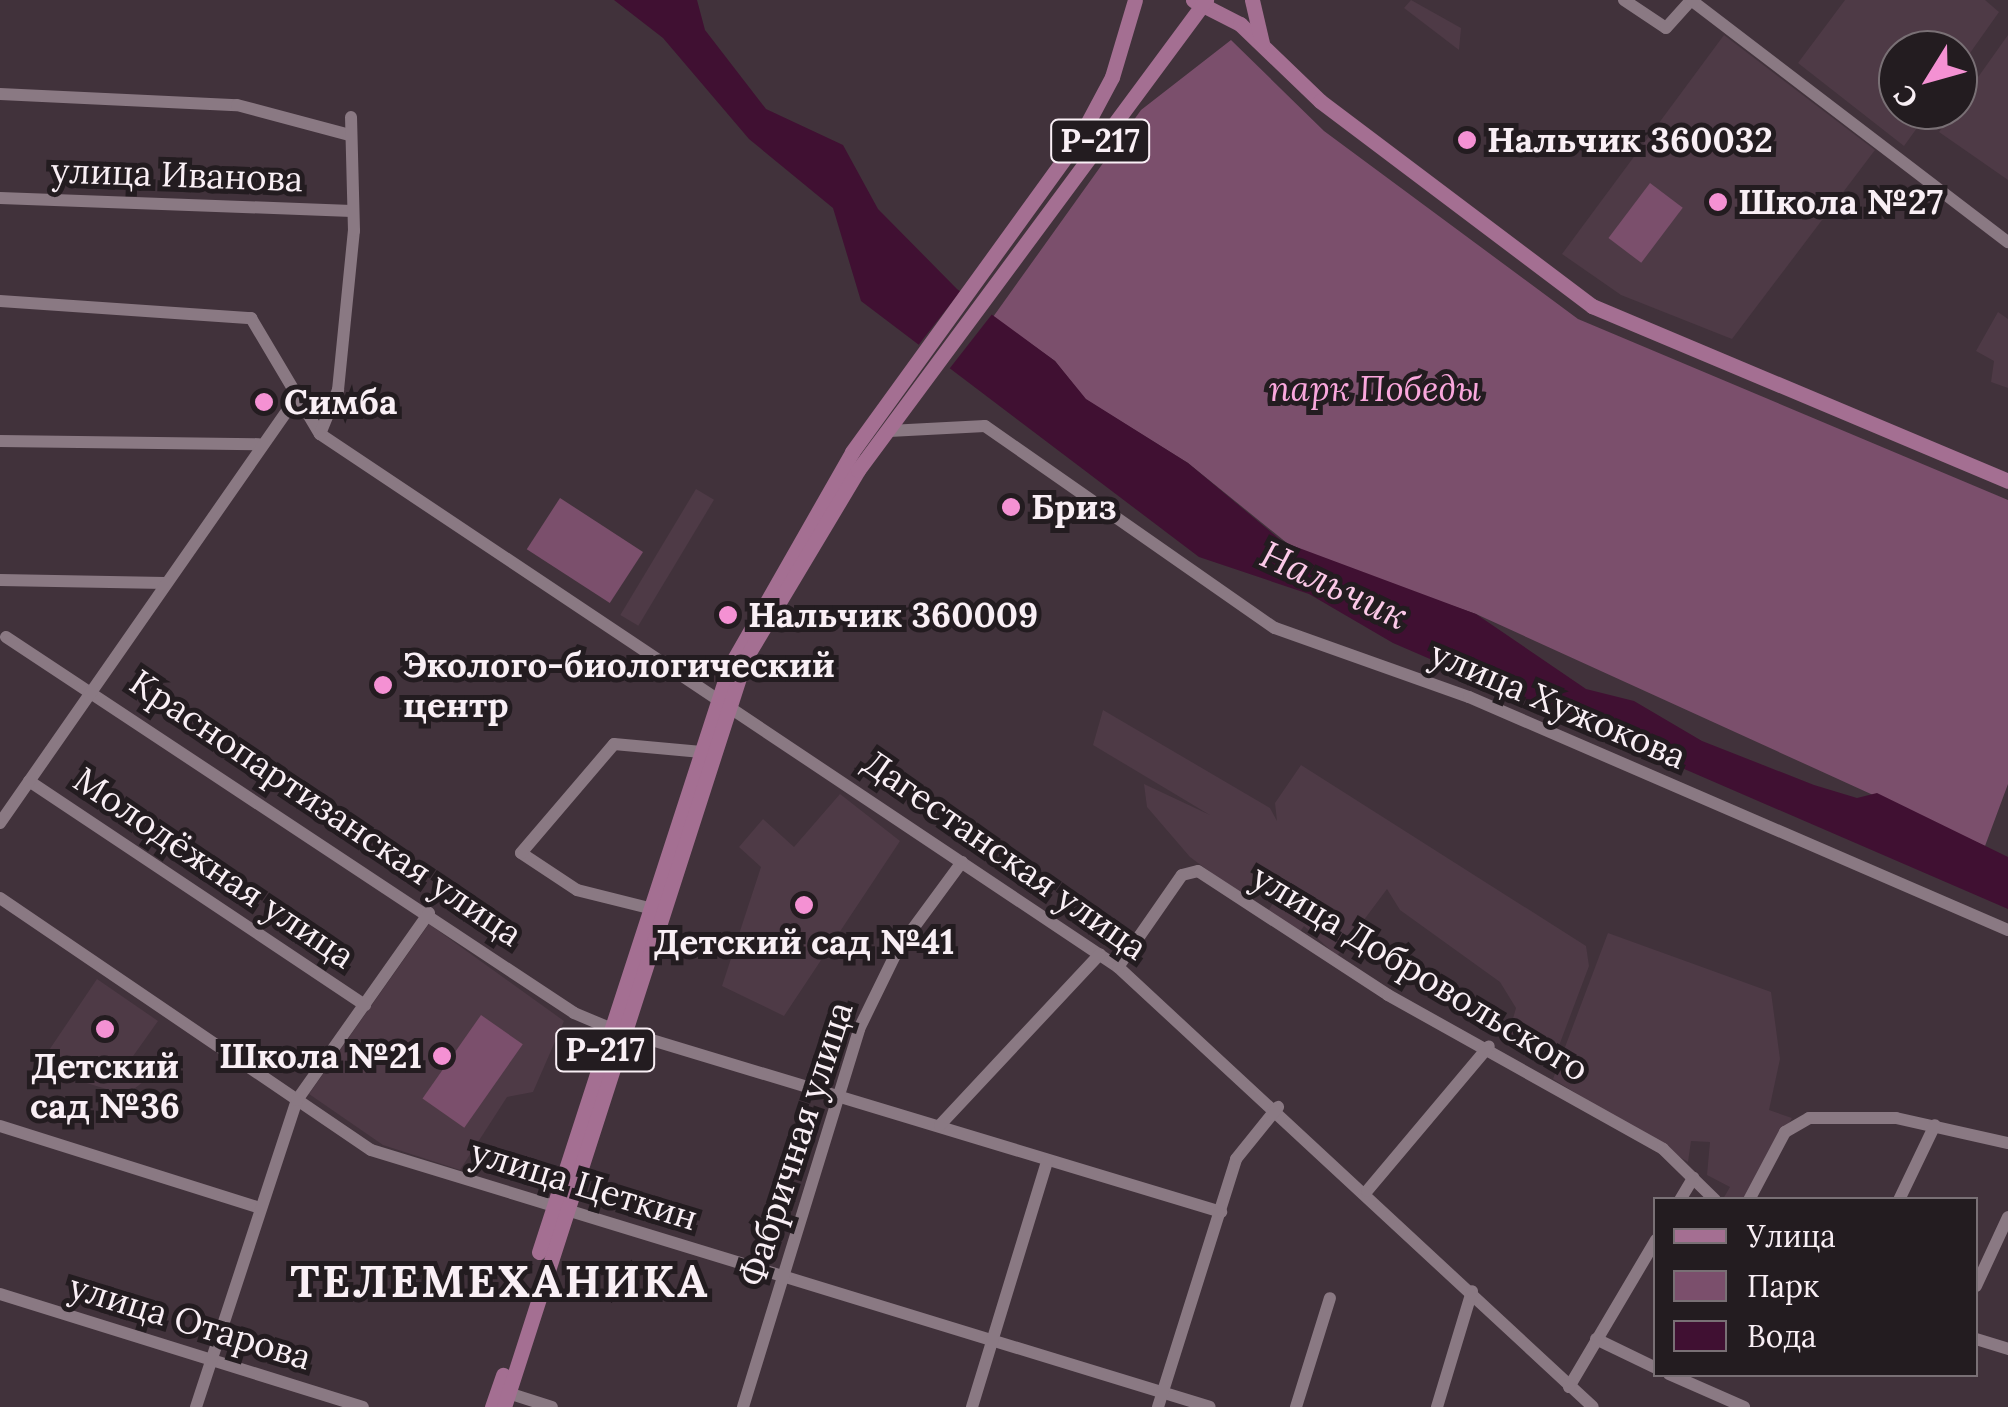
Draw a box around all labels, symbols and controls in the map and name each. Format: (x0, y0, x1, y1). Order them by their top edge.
north arrow (1878, 30, 1978, 130)
text: С (1885, 78, 1926, 115)
road number: Р-217 (1050, 114, 1150, 168)
place label: Нальчик 360032 (1487, 119, 1773, 161)
marker: Нальчик 360032 (1456, 129, 1478, 151)
street label: улица Иванова (50, 150, 304, 200)
place label: Школа №27 (1738, 181, 1943, 223)
marker: Школа №27 (1707, 191, 1729, 213)
park label: парк Победы (1269, 368, 1481, 410)
place label: Симба (284, 381, 397, 423)
marker: Симба (253, 391, 275, 413)
place label: Бриз (1031, 486, 1117, 528)
marker: Бриз (1000, 496, 1022, 518)
water label: Нальчик (1253, 531, 1415, 639)
place label: Нальчик 360009 (748, 594, 1038, 636)
marker: Нальчик 360009 (717, 604, 739, 626)
street label: улица Хужокова (1424, 632, 1692, 778)
place label: Эколого-биологический центр (403, 644, 835, 726)
street label: Краснопартизанская улица (122, 661, 530, 955)
marker: Эколого-биологический центр (372, 674, 394, 696)
street label: Дагестанская улица (855, 741, 1155, 969)
street label: Молодёжная улица (66, 759, 362, 977)
street label: улица Добровольского (1244, 856, 1596, 1090)
marker: Детский сад №41 (793, 894, 815, 916)
place label: Детский сад №41 (654, 921, 954, 963)
street label: Фабричная улица (730, 996, 862, 1292)
marker: Детский сад №36 (94, 1018, 116, 1040)
road number: Р-217 (555, 1023, 655, 1077)
place label: Школа №21 (219, 1035, 422, 1077)
place label: Детский сад №36 (30, 1045, 180, 1127)
marker: Школа №21 (431, 1045, 453, 1067)
street label: улица Цеткин (466, 1131, 702, 1239)
legend (1653, 1197, 1978, 1377)
text: Улица (1747, 1217, 1836, 1255)
district label: ТЕЛЕМЕХАНИКА (290, 1254, 710, 1308)
street label: улица Отарова (64, 1265, 316, 1379)
text: Парк (1747, 1267, 1819, 1305)
text: Вода (1747, 1317, 1816, 1355)

